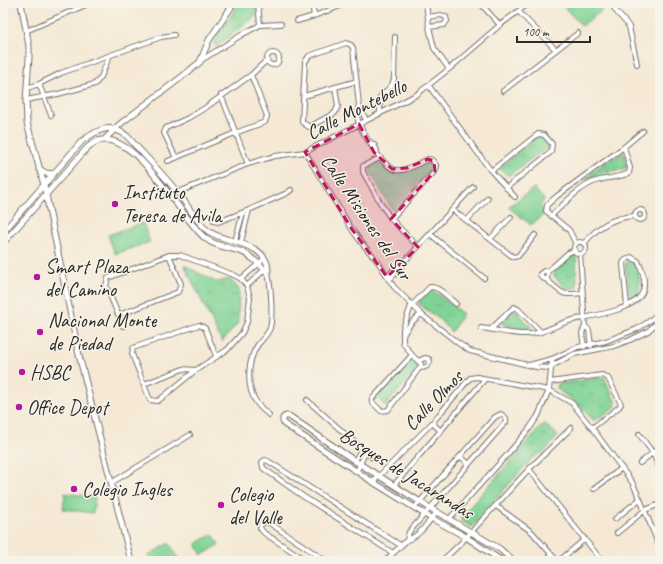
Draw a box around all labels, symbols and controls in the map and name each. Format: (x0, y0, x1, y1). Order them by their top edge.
scale bar (517, 18, 590, 44)
text: 100 m (523, 24, 550, 40)
street label: Calle Montebello (302, 73, 411, 145)
street label: Calle Misiones del Sur (315, 150, 419, 286)
place label: Instituto Teresa de Avila (123, 180, 223, 228)
marker: Instituto Teresa de Avila (110, 199, 120, 209)
place label: Smart Plaza del Camino (45, 254, 130, 302)
marker: Smart Plaza del Camino (32, 272, 42, 282)
place label: Nacional Monte de Piedad (48, 308, 158, 356)
marker: Nacional Monte de Piedad (35, 327, 45, 337)
place label: HSBC (30, 360, 72, 385)
street label: Calle Olmos (398, 363, 470, 436)
marker: HSBC (17, 367, 27, 377)
place label: Office Depot (27, 395, 111, 420)
marker: Office Depot (14, 402, 24, 412)
street label: Bosques de Jacarandas (335, 422, 480, 526)
place label: Colegio Ingles (82, 477, 174, 502)
place label: Colegio del Valle (229, 482, 283, 530)
marker: Colegio Ingles (69, 484, 79, 494)
marker: Colegio del Valle (216, 500, 226, 510)

